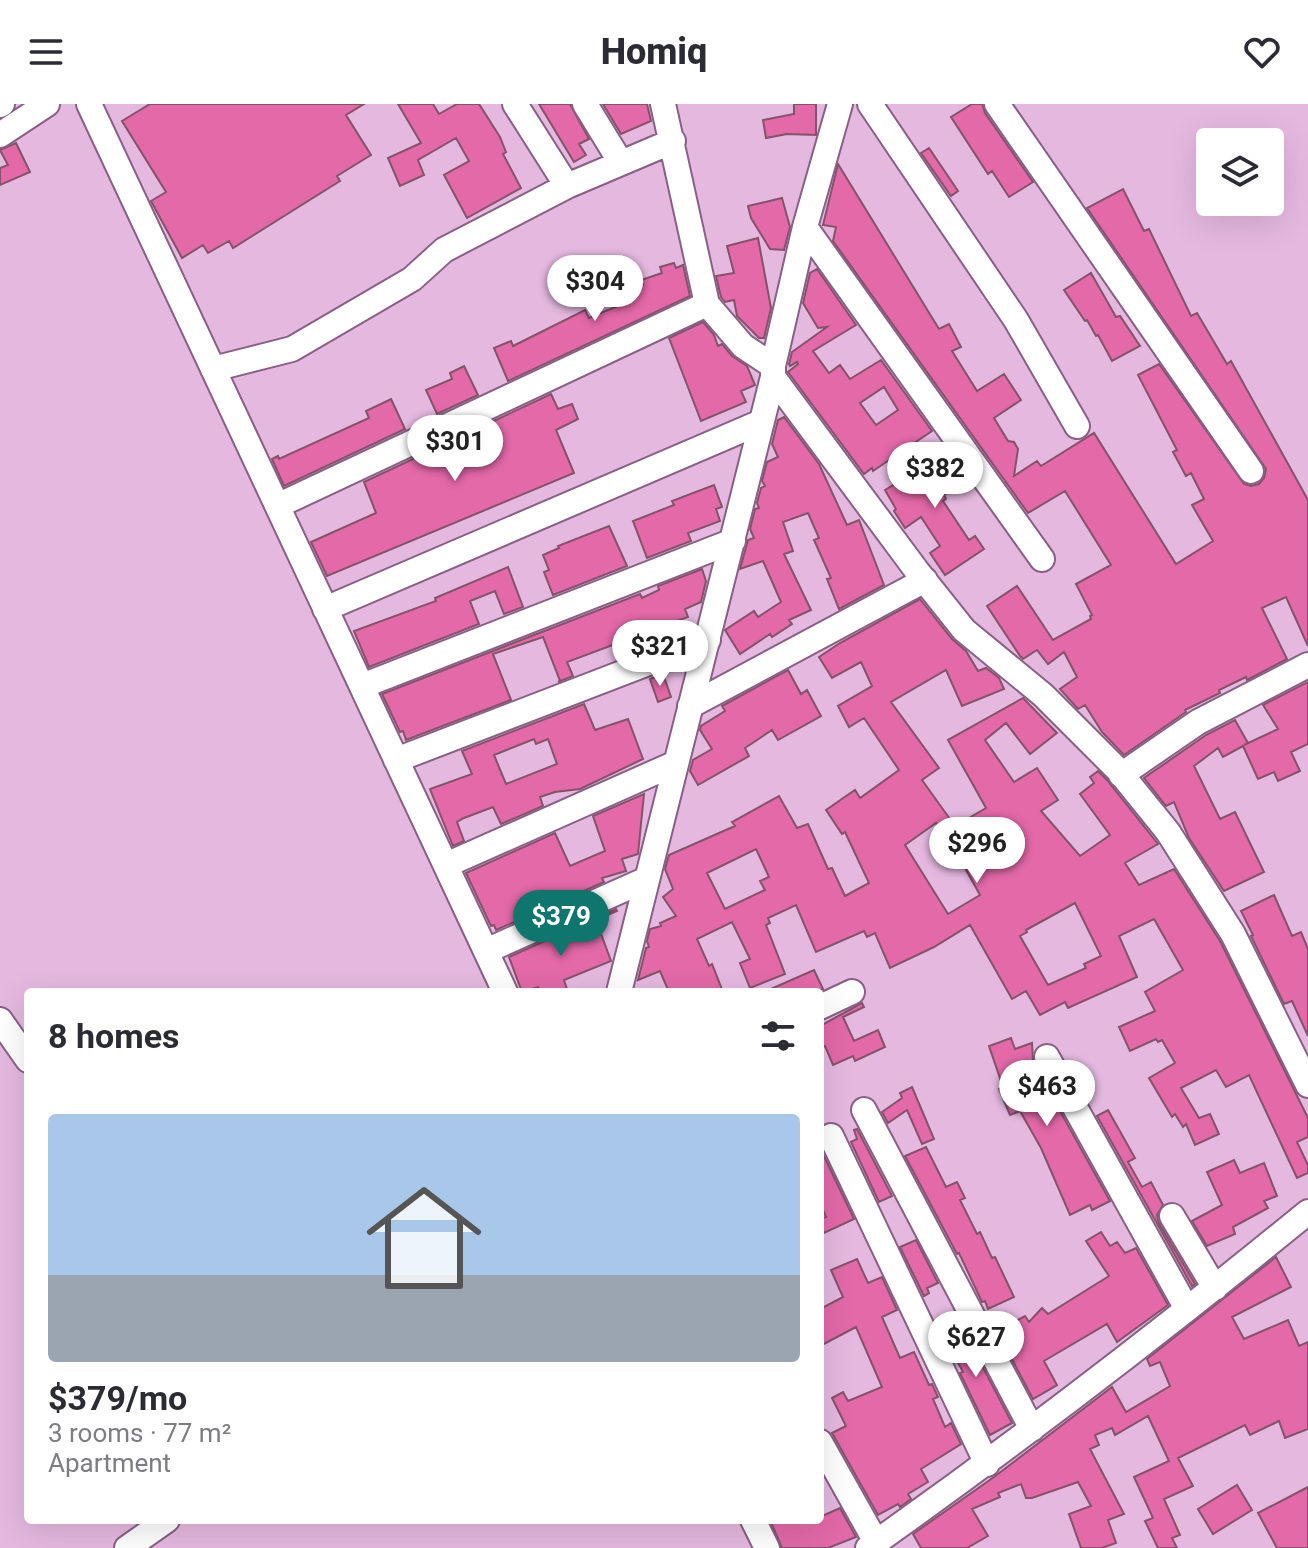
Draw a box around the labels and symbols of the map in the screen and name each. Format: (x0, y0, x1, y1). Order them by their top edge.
pin: $304 (548, 255, 642, 323)
pin: $301 (408, 415, 502, 483)
pin: $382 (888, 442, 982, 510)
pin: $321 (613, 620, 707, 688)
pin: $296 (930, 817, 1024, 885)
pin: $379 (514, 890, 608, 958)
pin: $463 (1000, 1060, 1094, 1128)
pin: $627 (929, 1311, 1023, 1379)

